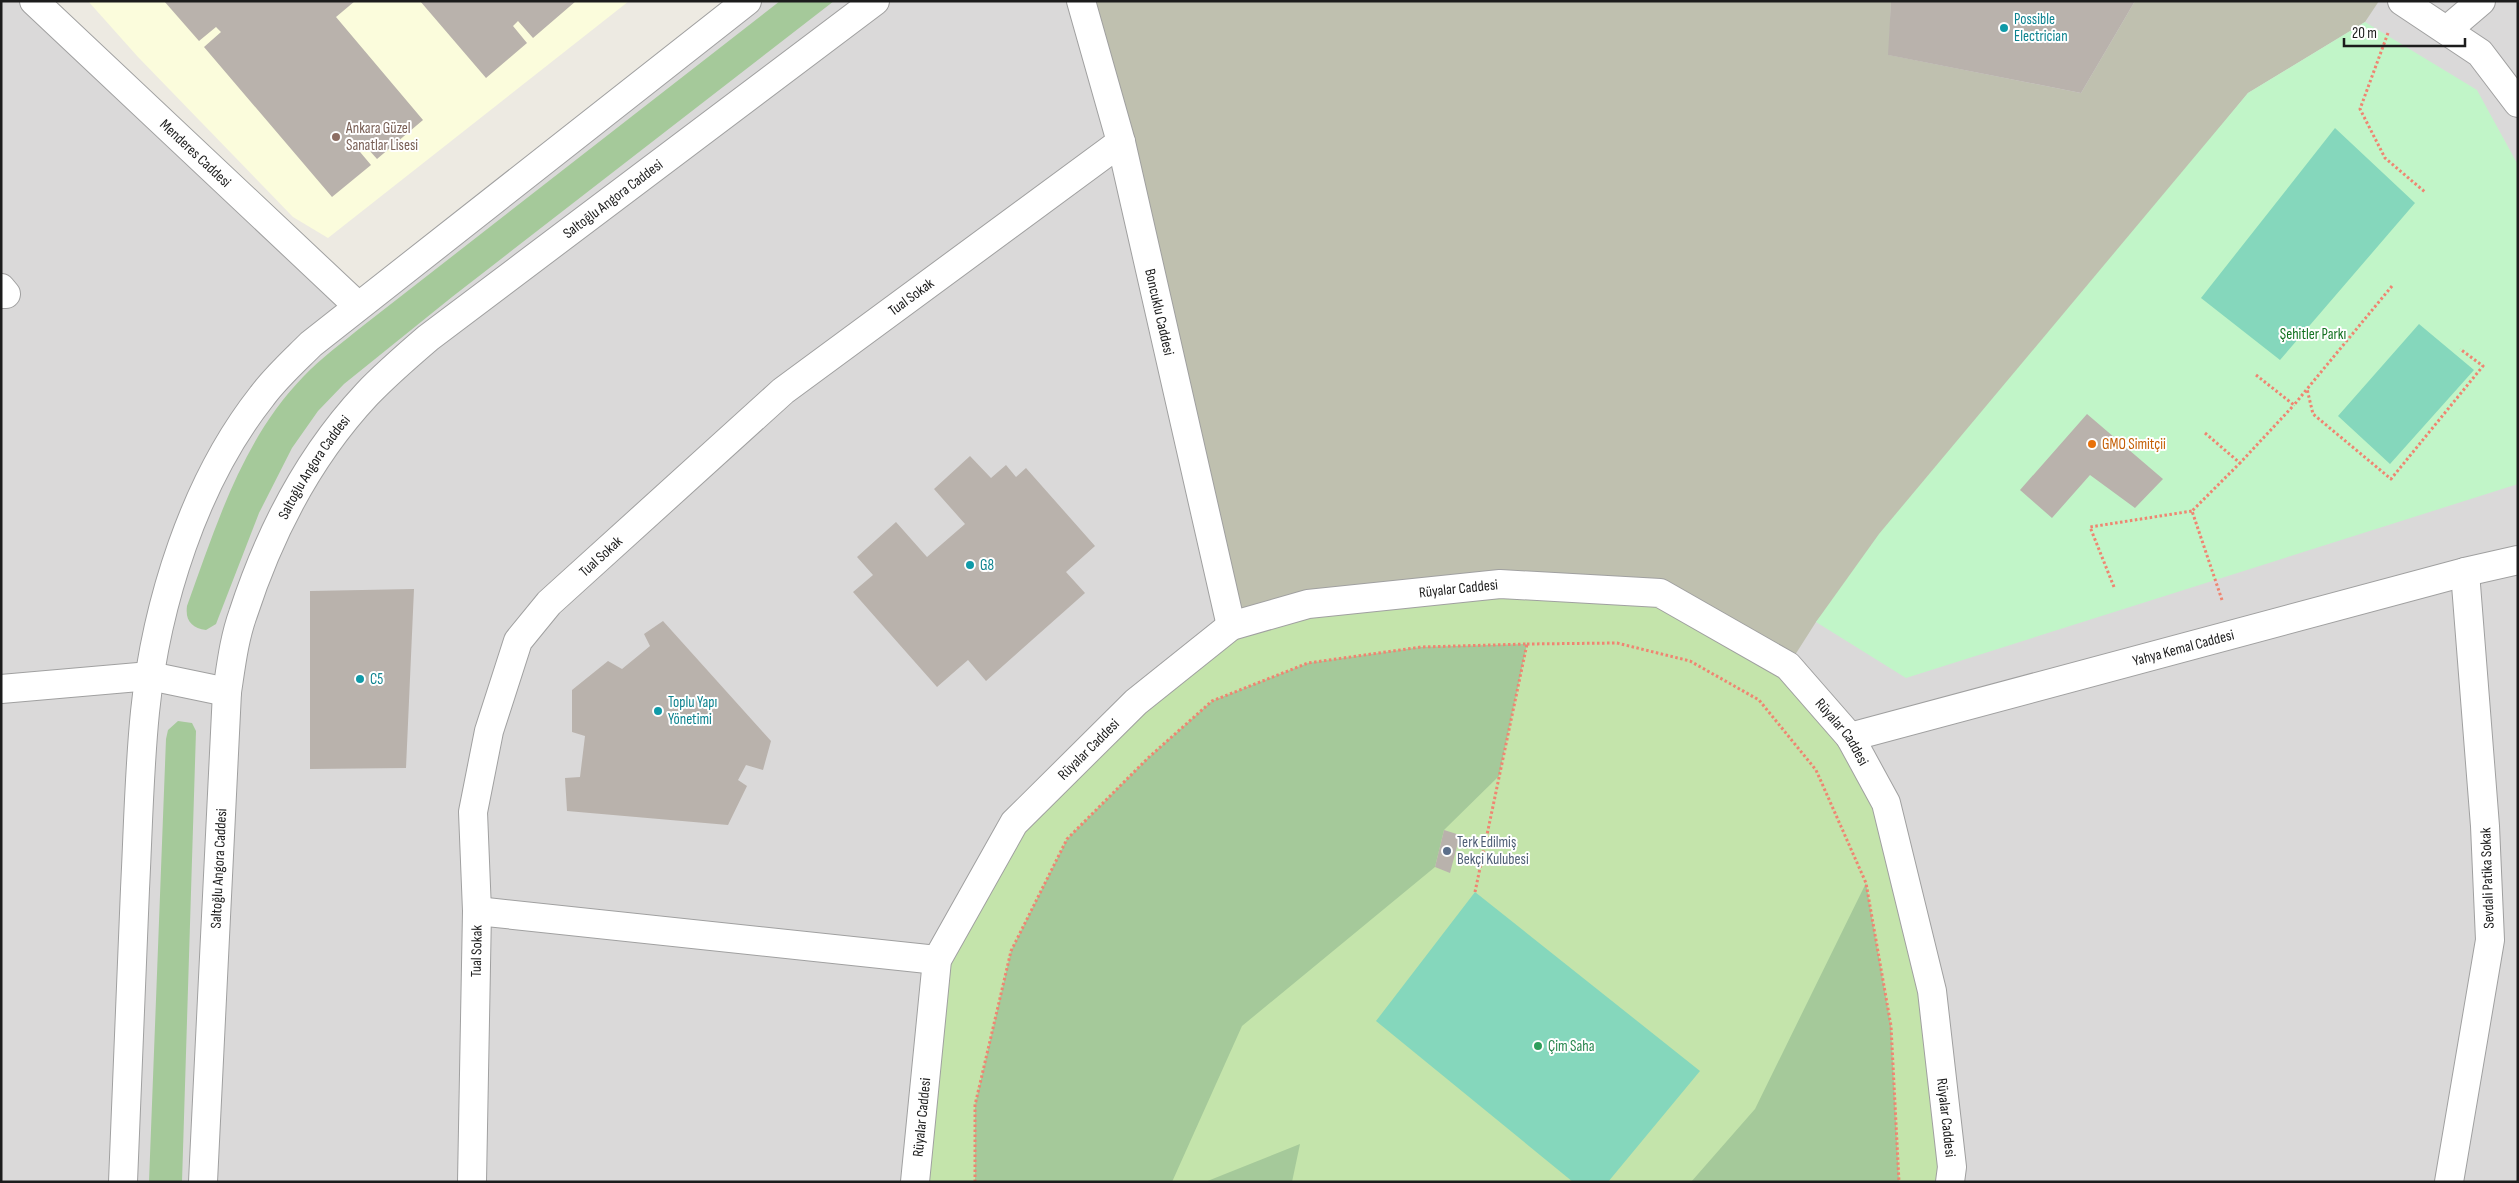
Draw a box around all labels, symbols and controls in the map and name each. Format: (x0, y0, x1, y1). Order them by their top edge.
place label: Possible Electrician (2014, 10, 2068, 46)
scale bar (2344, 15, 2465, 47)
marker: Possible Electrician (1998, 22, 2010, 34)
text: 20 m (2352, 24, 2377, 43)
street label: Menderes Caddesi (156, 115, 235, 192)
place label: Ankara Güzel Sanatlar Lisesi (345, 119, 418, 155)
marker: Ankara Güzel Sanatlar Lisesi (330, 131, 342, 143)
street label: Saltoğlu Angora Caddesi (559, 155, 667, 243)
street label: Boncuklu Caddesi (1140, 267, 1178, 358)
street label: Tual Sokak (885, 274, 938, 320)
park label: Şehitler Parkı (2280, 325, 2346, 344)
street label: Saltoğlu Angora Caddesi (274, 411, 355, 523)
place label: GMO Simitçii (2102, 435, 2166, 454)
marker: GMO Simitçii (2086, 438, 2098, 450)
street label: Tual Sokak (575, 532, 627, 581)
place label: G8 (980, 556, 994, 575)
marker: G8 (964, 559, 976, 571)
street label: Rüyalar Caddesi (1418, 575, 1499, 602)
street label: Yahya Kemal Caddesi (2131, 625, 2236, 671)
place label: C5 (370, 670, 383, 689)
marker: C5 (354, 673, 366, 685)
place label: Toplu Yapı Yönetimi (668, 693, 717, 729)
street label: Rüyalar Caddesi (1811, 695, 1873, 769)
marker: Toplu Yapı Yönetimi (652, 705, 664, 717)
street label: Rüyalar Caddesi (1054, 715, 1124, 784)
street label: Saltoğlu Angora Caddesi (206, 808, 231, 929)
street label: Sevdali Patika Sokak (2476, 827, 2499, 929)
place label: Terk Edilmiş Bekçi Kulubesi (1457, 833, 1529, 869)
marker: Terk Edilmiş Bekçi Kulubesi (1441, 845, 1453, 857)
street label: Tual Sokak (467, 925, 487, 977)
place label: Çim Saha (1548, 1037, 1595, 1056)
marker: Çim Saha (1532, 1040, 1544, 1052)
street label: Rüyalar Caddesi (909, 1077, 935, 1158)
street label: Rüyalar Caddesi (1932, 1077, 1960, 1159)

